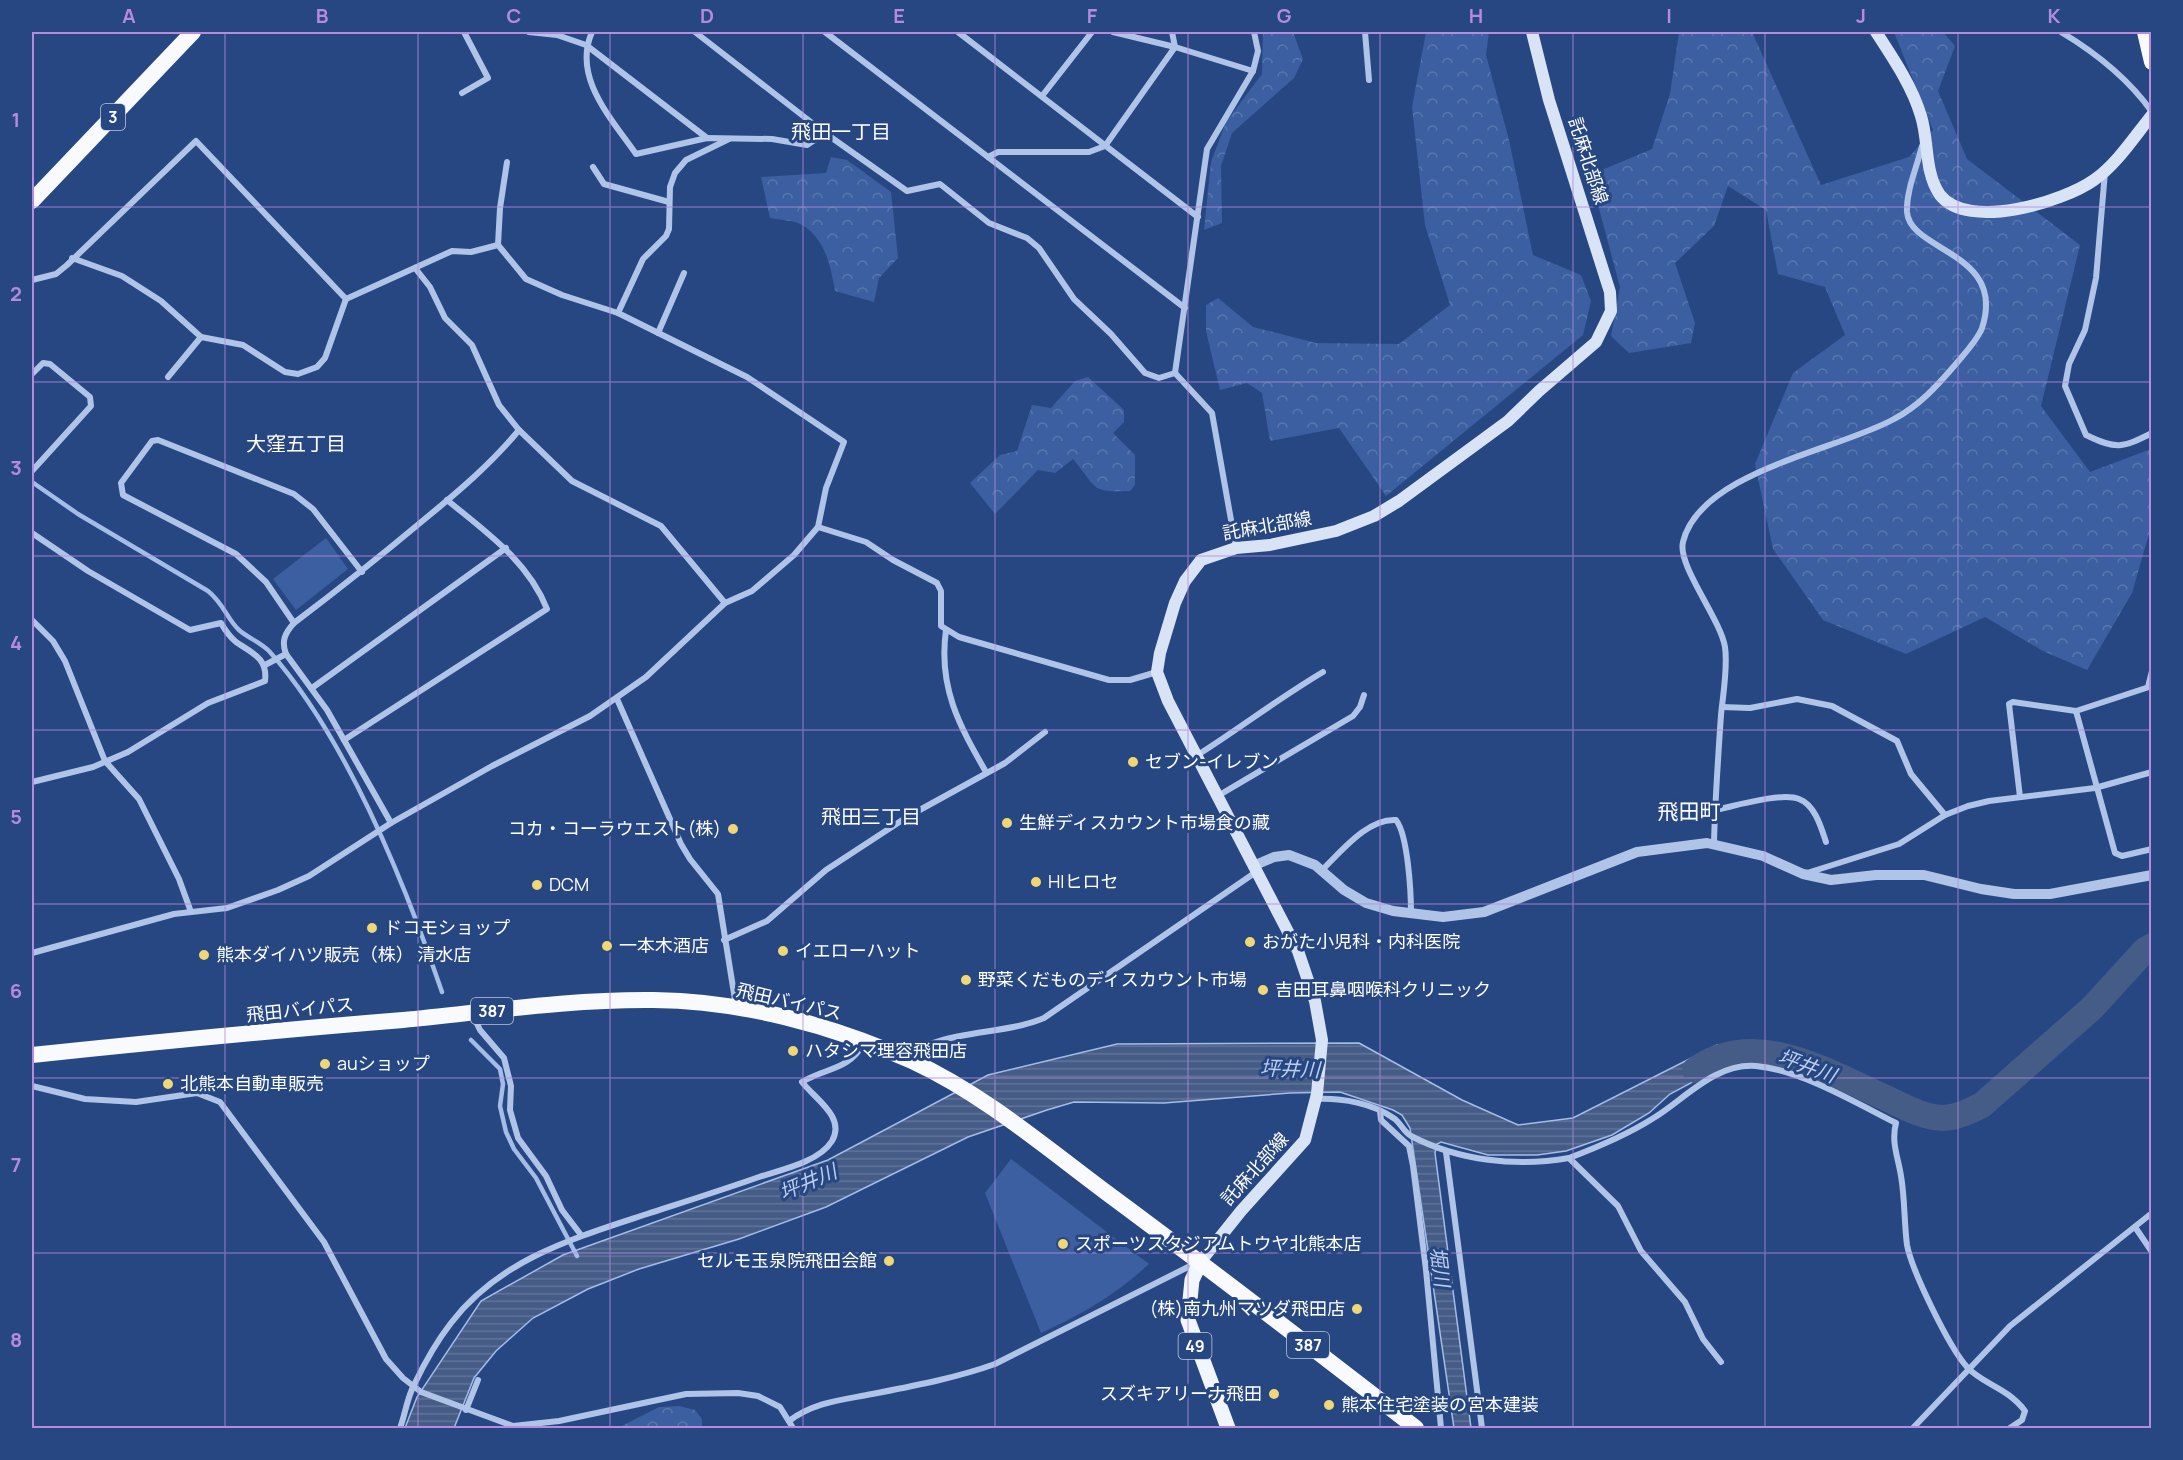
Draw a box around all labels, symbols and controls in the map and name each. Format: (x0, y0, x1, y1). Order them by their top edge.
text: A (122, 2, 136, 29)
text: B (316, 2, 329, 29)
text: C (507, 2, 521, 29)
text: D (700, 2, 714, 29)
text: E (893, 2, 905, 29)
text: F (1087, 2, 1098, 29)
text: G (1277, 2, 1292, 29)
text: H (1469, 2, 1483, 29)
text: I (1666, 2, 1672, 29)
text: J (1856, 2, 1866, 29)
text: K (2048, 2, 2061, 29)
road number: 3 (101, 104, 125, 130)
text: 1 (12, 106, 20, 133)
street label: 託麻北部線 (1564, 114, 1614, 207)
district label: 飛田一丁目 (791, 118, 891, 145)
text: 2 (10, 280, 22, 307)
district label: 大窪五丁目 (246, 430, 346, 457)
text: 3 (10, 454, 22, 481)
street label: 託麻北部線 (1220, 505, 1313, 545)
text: 4 (10, 629, 22, 656)
place label: セブン-イレブン (1145, 749, 1279, 773)
marker: セブン-イレブン (1126, 755, 1140, 769)
district label: 飛田町 (1658, 797, 1721, 825)
text: 5 (10, 803, 22, 830)
district label: 飛田三丁目 (821, 803, 921, 830)
place label: 生鮮ディスカウント市場食の藏 (1019, 810, 1270, 834)
place label: コカ・コーラウエスト(株) (508, 816, 721, 840)
marker: 生鮮ディスカウント市場食の藏 (1000, 816, 1014, 830)
marker: コカ・コーラウエスト(株) (726, 822, 740, 836)
place label: HIヒロセ (1048, 869, 1119, 893)
place label: DCM (549, 872, 589, 896)
marker: HIヒロセ (1029, 875, 1043, 889)
marker: DCM (530, 878, 544, 892)
place label: ドコモショップ (384, 915, 510, 939)
marker: ドコモショップ (365, 921, 379, 935)
place label: おがた小児科・内科医院 (1262, 929, 1460, 953)
place label: 一本木酒店 (619, 933, 709, 957)
marker: おがた小児科・内科医院 (1243, 935, 1257, 949)
place label: イエローハット (795, 938, 920, 962)
marker: 一本木酒店 (600, 939, 614, 953)
place label: 熊本ダイハツ販売（株） 清水店 (216, 942, 471, 966)
marker: イエローハット (776, 944, 790, 958)
marker: 熊本ダイハツ販売（株） 清水店 (197, 948, 211, 962)
place label: 野菜くだものディスカウント市場 (978, 967, 1247, 991)
marker: 野菜くだものディスカウント市場 (959, 973, 973, 987)
text: 6 (10, 977, 22, 1004)
street label: 飛田バイパス (734, 977, 844, 1025)
place label: 吉田耳鼻咽喉科クリニック (1275, 977, 1491, 1001)
marker: 吉田耳鼻咽喉科クリニック (1256, 983, 1270, 997)
street label: 飛田バイパス (245, 991, 355, 1027)
road number: 387 (471, 998, 513, 1024)
place label: ハタシマ理容飛田店 (805, 1038, 967, 1062)
water label: 坪井川 (1774, 1043, 1842, 1089)
marker: ハタシマ理容飛田店 (786, 1044, 800, 1058)
place label: auショップ (337, 1051, 430, 1075)
water label: 坪井川 (1260, 1054, 1322, 1083)
marker: auショップ (318, 1057, 332, 1071)
place label: 北熊本自動車販売 (180, 1071, 324, 1095)
marker: 北熊本自動車販売 (161, 1077, 175, 1091)
street label: 託麻北部線 (1215, 1127, 1293, 1210)
text: 7 (11, 1151, 21, 1178)
water label: 坪井川 (775, 1157, 843, 1206)
place label: スポーツスタジアムトウヤ北熊本店 (1075, 1231, 1361, 1255)
marker: スポーツスタジアムトウヤ北熊本店 (1056, 1237, 1070, 1251)
water label: 堀川 (1425, 1245, 1457, 1290)
place label: セルモ玉泉院飛田会館 (697, 1248, 877, 1272)
marker: セルモ玉泉院飛田会館 (882, 1254, 896, 1268)
place label: (株)南九州マツダ飛田店 (1150, 1296, 1345, 1320)
marker: (株)南九州マツダ飛田店 (1350, 1302, 1364, 1316)
text: 8 (10, 1326, 22, 1353)
road number: 387 (1287, 1332, 1329, 1358)
road number: 49 (1178, 1333, 1212, 1359)
place label: スズキアリーナ飛田 (1100, 1381, 1262, 1405)
marker: スズキアリーナ飛田 (1267, 1387, 1281, 1401)
place label: 熊本住宅塗装の宮本建装 (1341, 1392, 1539, 1416)
marker: 熊本住宅塗装の宮本建装 (1322, 1398, 1336, 1412)

